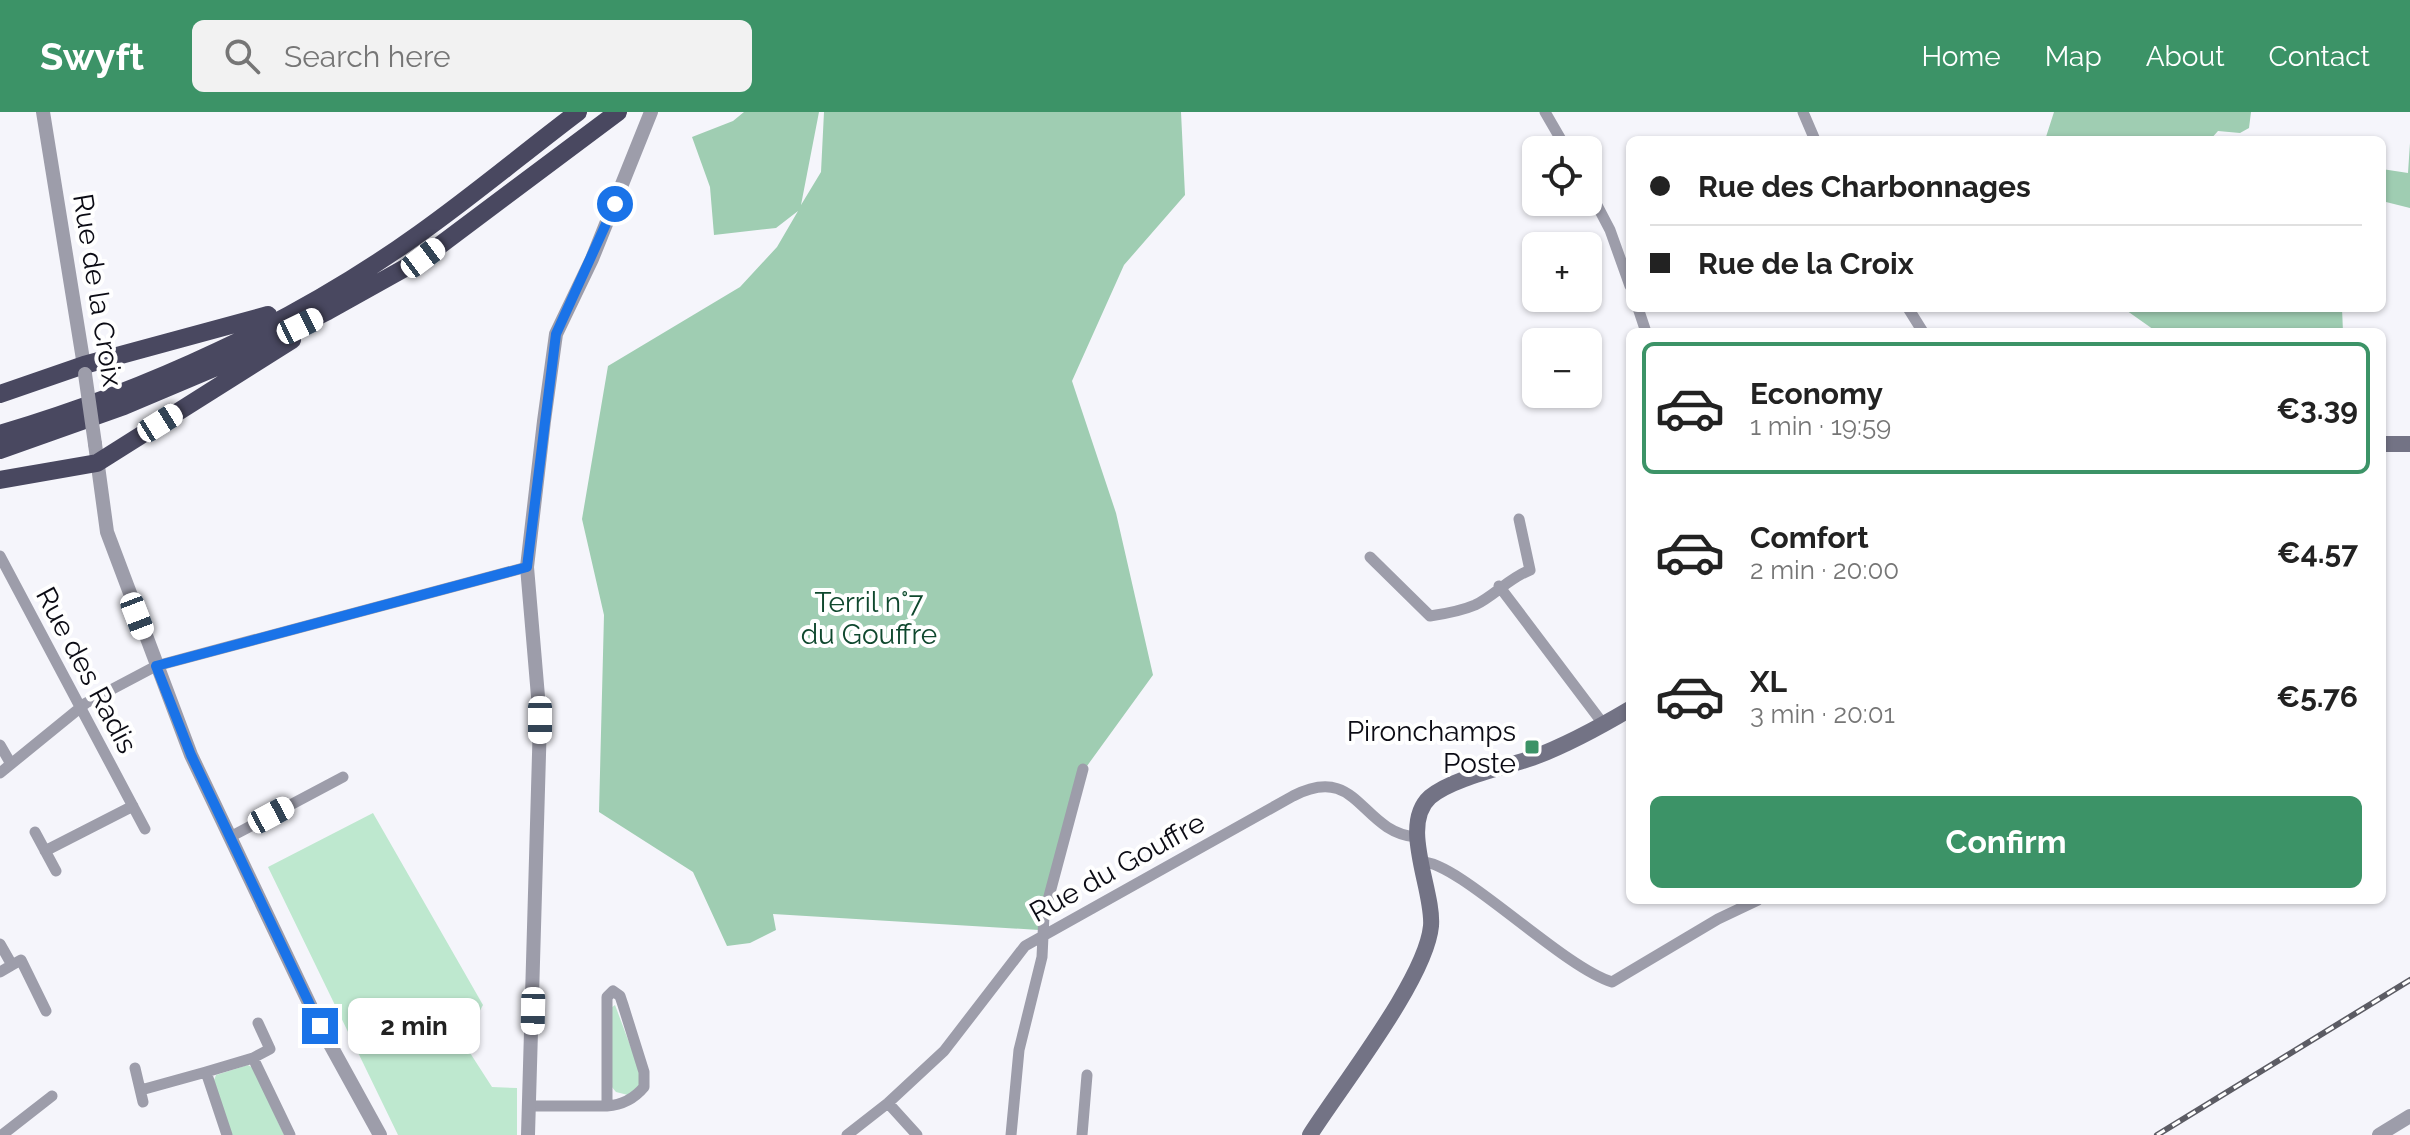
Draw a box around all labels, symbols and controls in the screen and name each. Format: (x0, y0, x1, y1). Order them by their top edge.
search box (192, 20, 752, 92)
text: Swyft (40, 34, 144, 79)
icon: search (220, 34, 264, 78)
text: Search here (284, 39, 451, 74)
text: Home (1921, 40, 2001, 73)
text: Map (2045, 40, 2102, 73)
text: About (2146, 40, 2225, 73)
text: Contact (2269, 40, 2370, 73)
map controls (1522, 136, 1602, 408)
button: locate (1522, 136, 1602, 216)
text: Rue des Charbonnages (1698, 169, 2031, 204)
route start (597, 186, 633, 222)
street label: Rue de la Croix (66, 191, 129, 389)
button: + (1522, 232, 1602, 312)
car (397, 234, 449, 282)
text: Rue de la Croix (1698, 246, 1914, 281)
car (273, 305, 327, 347)
button: − (1522, 328, 1602, 408)
icon: car (1654, 372, 1726, 444)
text: Economy (1750, 376, 1883, 411)
text: €3.39 (2276, 391, 2358, 426)
car (133, 400, 187, 446)
text: 1 min · 19:59 (1750, 411, 1891, 441)
icon: car (1654, 516, 1726, 588)
text: Comfort (1750, 520, 1869, 555)
text: €4.57 (2277, 535, 2358, 570)
text: 2 min · 20:00 (1750, 555, 1899, 585)
street label: Rue des Radis (29, 582, 144, 759)
park label: Terril n°7 du Gouffre (801, 586, 937, 651)
car (117, 589, 157, 643)
icon: car (1654, 660, 1726, 732)
text: XL (1750, 664, 1787, 699)
text: €5.76 (2276, 679, 2358, 714)
car (528, 696, 552, 744)
text: 3 min · 20:01 (1750, 699, 1895, 729)
place label: Pironchamps Poste (1347, 715, 1516, 780)
marker: Pironchamps Poste (1523, 738, 1541, 756)
car (244, 793, 298, 837)
button: Confirm (1650, 796, 2362, 888)
street label: Rue du Gouffre (1024, 806, 1210, 929)
car (521, 987, 545, 1035)
callout: 2 min (348, 998, 480, 1054)
route end (302, 1008, 338, 1044)
text: 2 min (380, 1011, 448, 1041)

